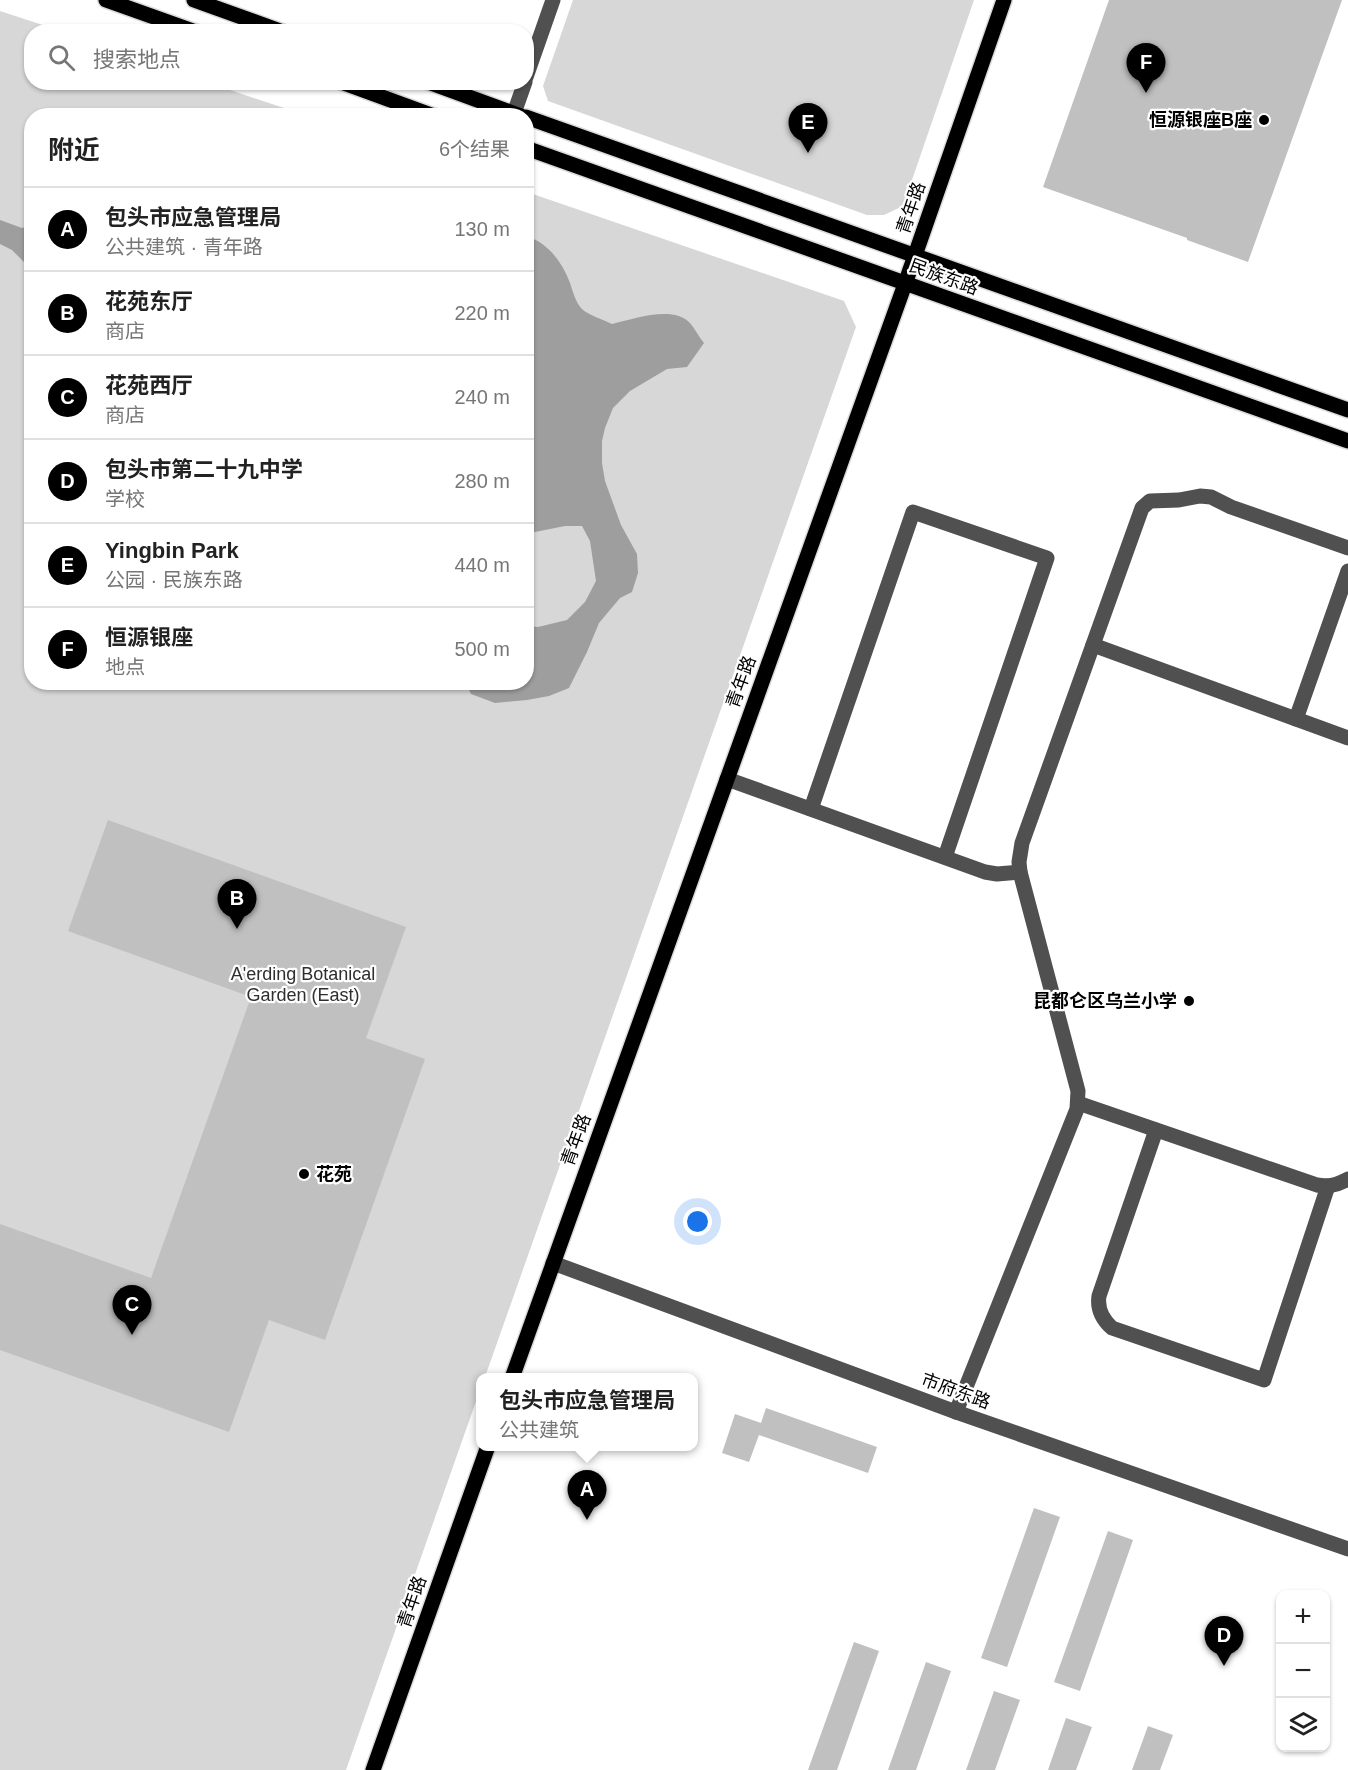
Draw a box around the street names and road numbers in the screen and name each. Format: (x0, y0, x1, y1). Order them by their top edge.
street label: 青年路 (893, 179, 929, 237)
street label: 民族东路 (907, 255, 981, 299)
street label: 青年路 (722, 653, 760, 711)
street label: 青年路 (557, 1111, 595, 1169)
street label: 市府东路 (919, 1369, 993, 1413)
street label: 青年路 (394, 1573, 430, 1631)

